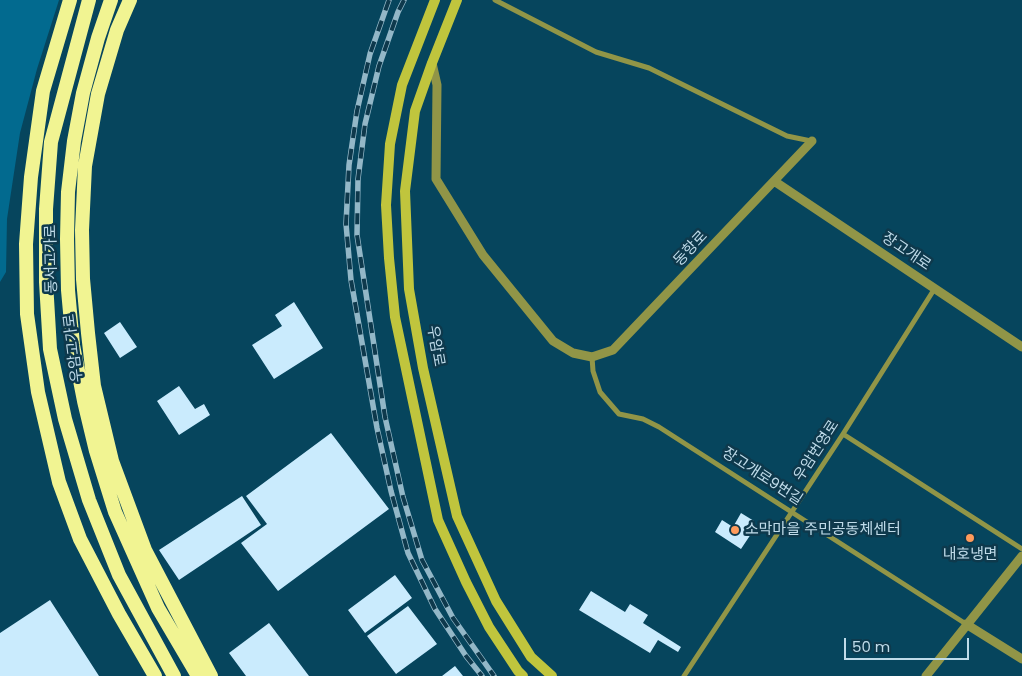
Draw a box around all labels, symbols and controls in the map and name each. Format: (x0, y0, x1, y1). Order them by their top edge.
street label: 동서고가로 (42, 224, 62, 294)
street label: 동항로 (670, 228, 712, 270)
street label: 장고개로 (878, 229, 934, 275)
street label: 우암고가로 (61, 313, 87, 383)
street label: 우암로 (423, 324, 447, 368)
street label: 우암번영로 (791, 417, 843, 485)
street label: 장고개로9번길 (718, 444, 806, 510)
place label: 소막마을 주민공동체센터 (745, 521, 901, 539)
marker: 소막마을 주민공동체센터 (729, 524, 741, 536)
marker: 내호냉면 (964, 532, 976, 544)
place label: 내호냉면 (942, 546, 998, 564)
scale bar (847, 628, 972, 660)
text: 50 m (852, 636, 890, 657)

